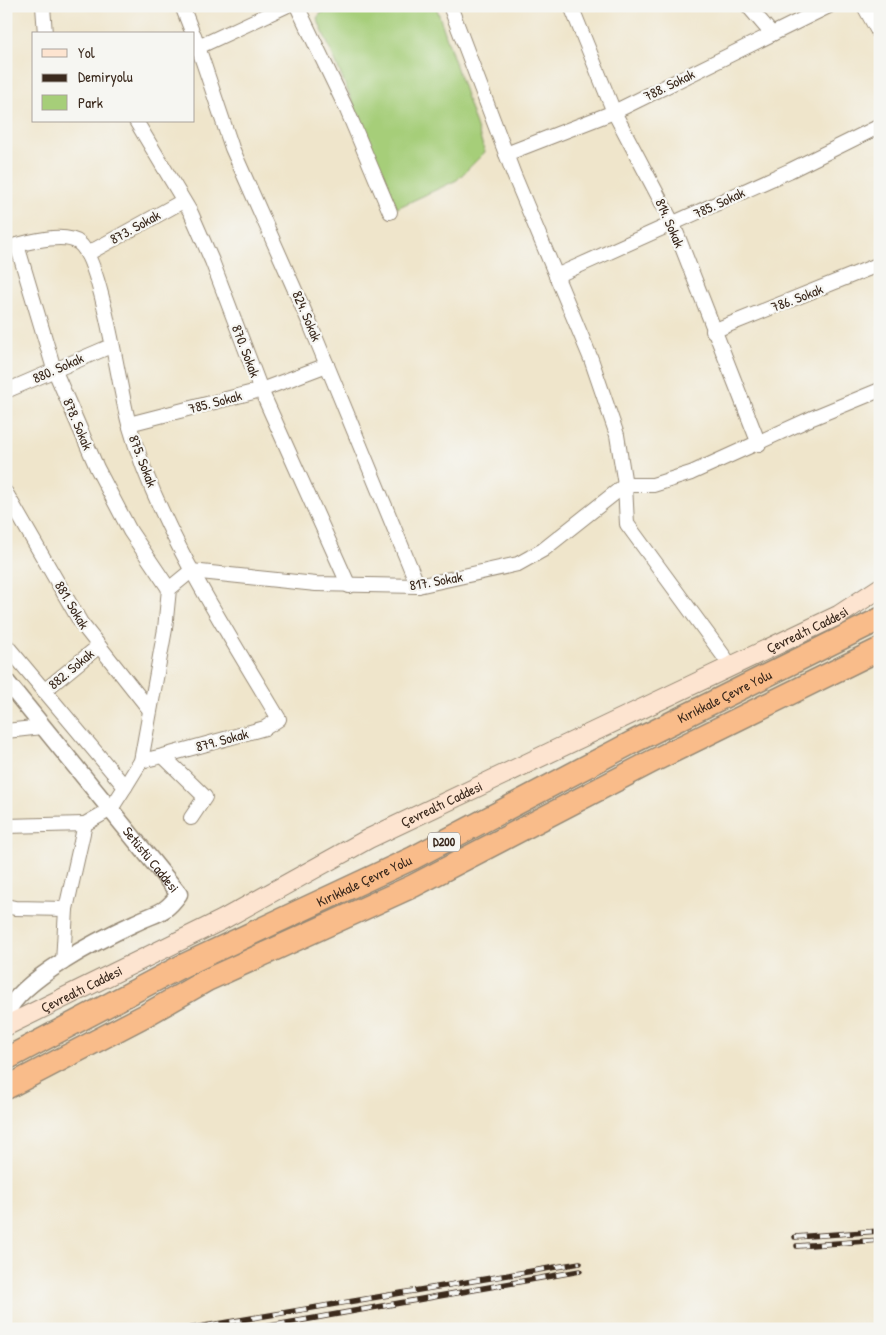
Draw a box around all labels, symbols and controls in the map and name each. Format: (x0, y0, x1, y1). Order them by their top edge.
legend (32, 32, 195, 122)
text: Yol (78, 42, 95, 63)
street label: 788. Sokak (640, 64, 698, 105)
text: Demiryolu (78, 66, 133, 87)
text: Park (78, 92, 103, 113)
street label: 785. Sokak (690, 182, 748, 223)
street label: 814. Sokak (651, 195, 690, 250)
street label: 873. Sokak (106, 205, 163, 248)
street label: 786. Sokak (768, 279, 826, 316)
street label: 824. Sokak (288, 288, 327, 344)
street label: 870. Sokak (228, 322, 265, 380)
street label: 880. Sokak (29, 348, 86, 387)
street label: 785. Sokak (186, 385, 244, 418)
street label: 878. Sokak (59, 395, 98, 453)
street label: 875. Sokak (125, 432, 162, 490)
street label: 817. Sokak (408, 566, 464, 595)
street label: 881. Sokak (51, 577, 94, 632)
street label: Çevrealtı Caddesi (763, 602, 852, 657)
street label: 882. Sokak (44, 644, 98, 693)
street label: Kırıkkale Çevre Yolu (674, 664, 775, 727)
street label: 879. Sokak (194, 723, 250, 756)
street label: Çevrealtı Caddesi (397, 776, 485, 831)
street label: Setüstü Caddesi (119, 822, 184, 896)
road number: D200 (428, 832, 460, 852)
street label: Kırıkkale Çevre Yolu (313, 850, 415, 911)
street label: Çevrealtı Caddesi (37, 961, 125, 1017)

